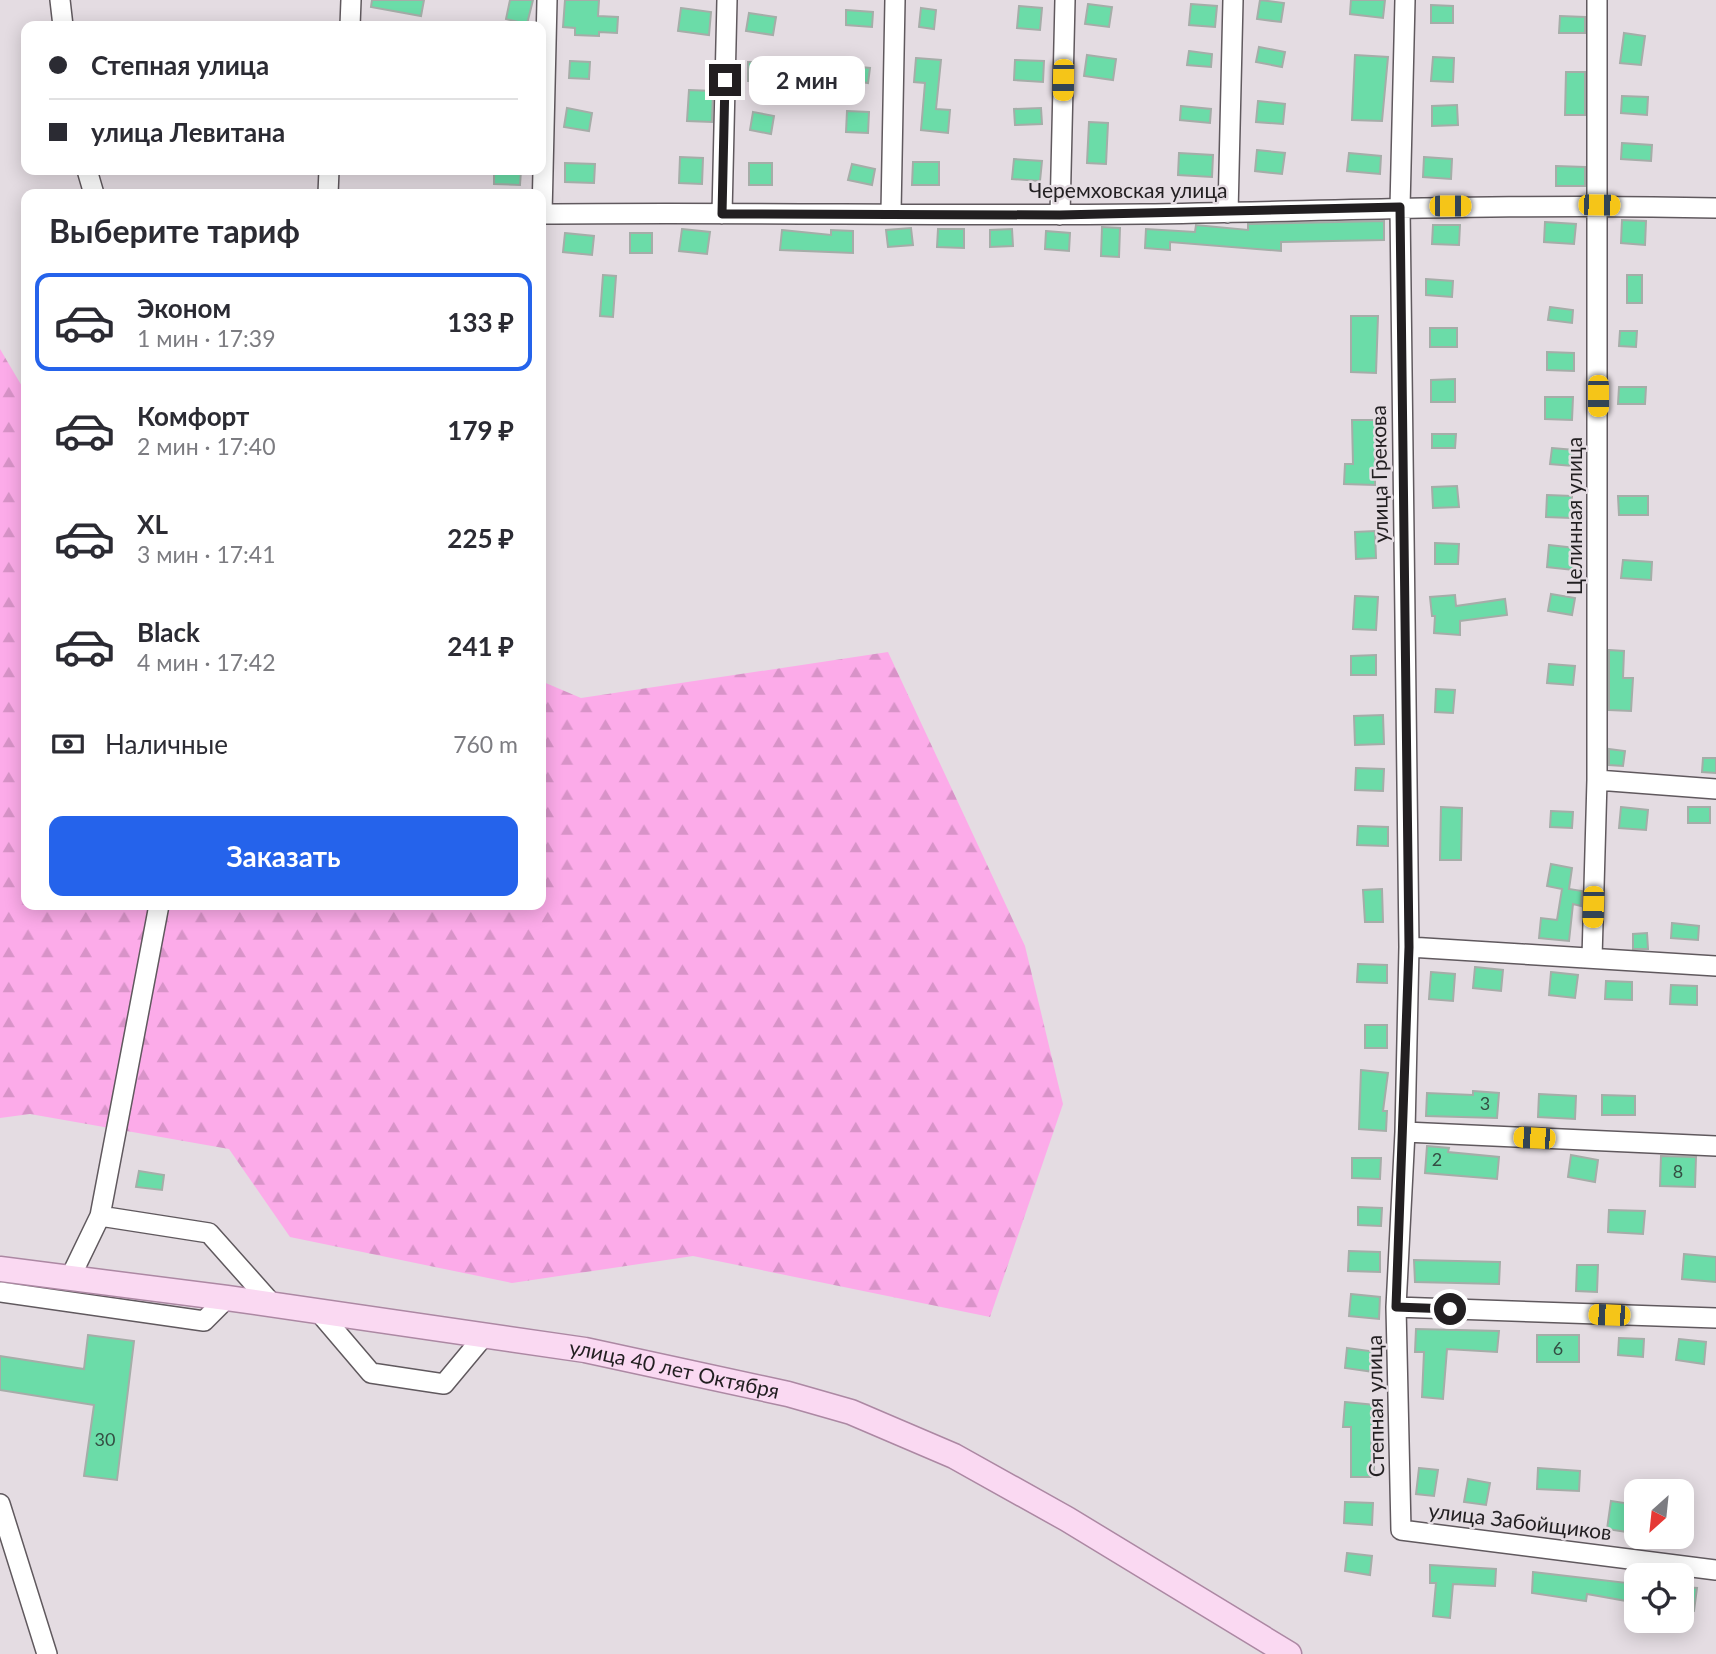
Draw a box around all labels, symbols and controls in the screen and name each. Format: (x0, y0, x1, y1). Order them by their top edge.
text: Степная улица (91, 49, 269, 81)
callout: 2 мин (750, 56, 865, 104)
car (1053, 59, 1074, 101)
route end (709, 64, 741, 96)
text: 2 мин (776, 66, 838, 94)
text: улица Левитана (91, 116, 285, 148)
street label: Черемховская улица (1028, 177, 1228, 202)
car (1578, 194, 1621, 216)
car (1430, 196, 1472, 217)
text: Выберите тариф (49, 211, 300, 250)
icon: car (53, 291, 116, 354)
text: Эконом (137, 292, 231, 324)
text: 133 ₽ (447, 306, 514, 338)
text: 1 мин · 17:39 (137, 324, 276, 352)
car (1588, 375, 1609, 417)
icon: car (53, 399, 116, 462)
text: Комфорт (137, 400, 249, 432)
street label: улица Грекова (1365, 405, 1392, 543)
text: 179 ₽ (447, 414, 514, 446)
text: 2 мин · 17:40 (137, 432, 276, 460)
street label: Целинная улица (1561, 437, 1586, 595)
icon: car (53, 507, 116, 570)
text: XL (137, 508, 168, 540)
text: 225 ₽ (447, 522, 514, 554)
text: 3 мин · 17:41 (137, 540, 276, 568)
icon: car (53, 615, 116, 678)
text: Black (137, 616, 200, 648)
text: 241 ₽ (447, 630, 514, 662)
text: 4 мин · 17:42 (137, 648, 276, 676)
icon: cash (49, 725, 87, 763)
text: Наличные (105, 728, 228, 760)
text: 760 m (453, 730, 518, 758)
button: Заказать (49, 816, 518, 896)
car (1582, 886, 1605, 928)
house number: 3 (1480, 1092, 1490, 1114)
car (1513, 1126, 1556, 1150)
house number: 2 (1432, 1148, 1442, 1170)
house number: 8 (1673, 1160, 1683, 1182)
route start (1434, 1293, 1466, 1325)
car (1588, 1304, 1631, 1326)
street label: улица 40 лет Октября (568, 1334, 782, 1403)
street label: Степная улица (1361, 1335, 1388, 1477)
house number: 6 (1553, 1337, 1563, 1359)
house number: 30 (95, 1428, 115, 1450)
north arrow (1624, 1479, 1694, 1549)
map controls (1624, 1479, 1694, 1633)
street label: улица Забойщиков (1427, 1497, 1613, 1544)
button: locate (1624, 1563, 1694, 1633)

